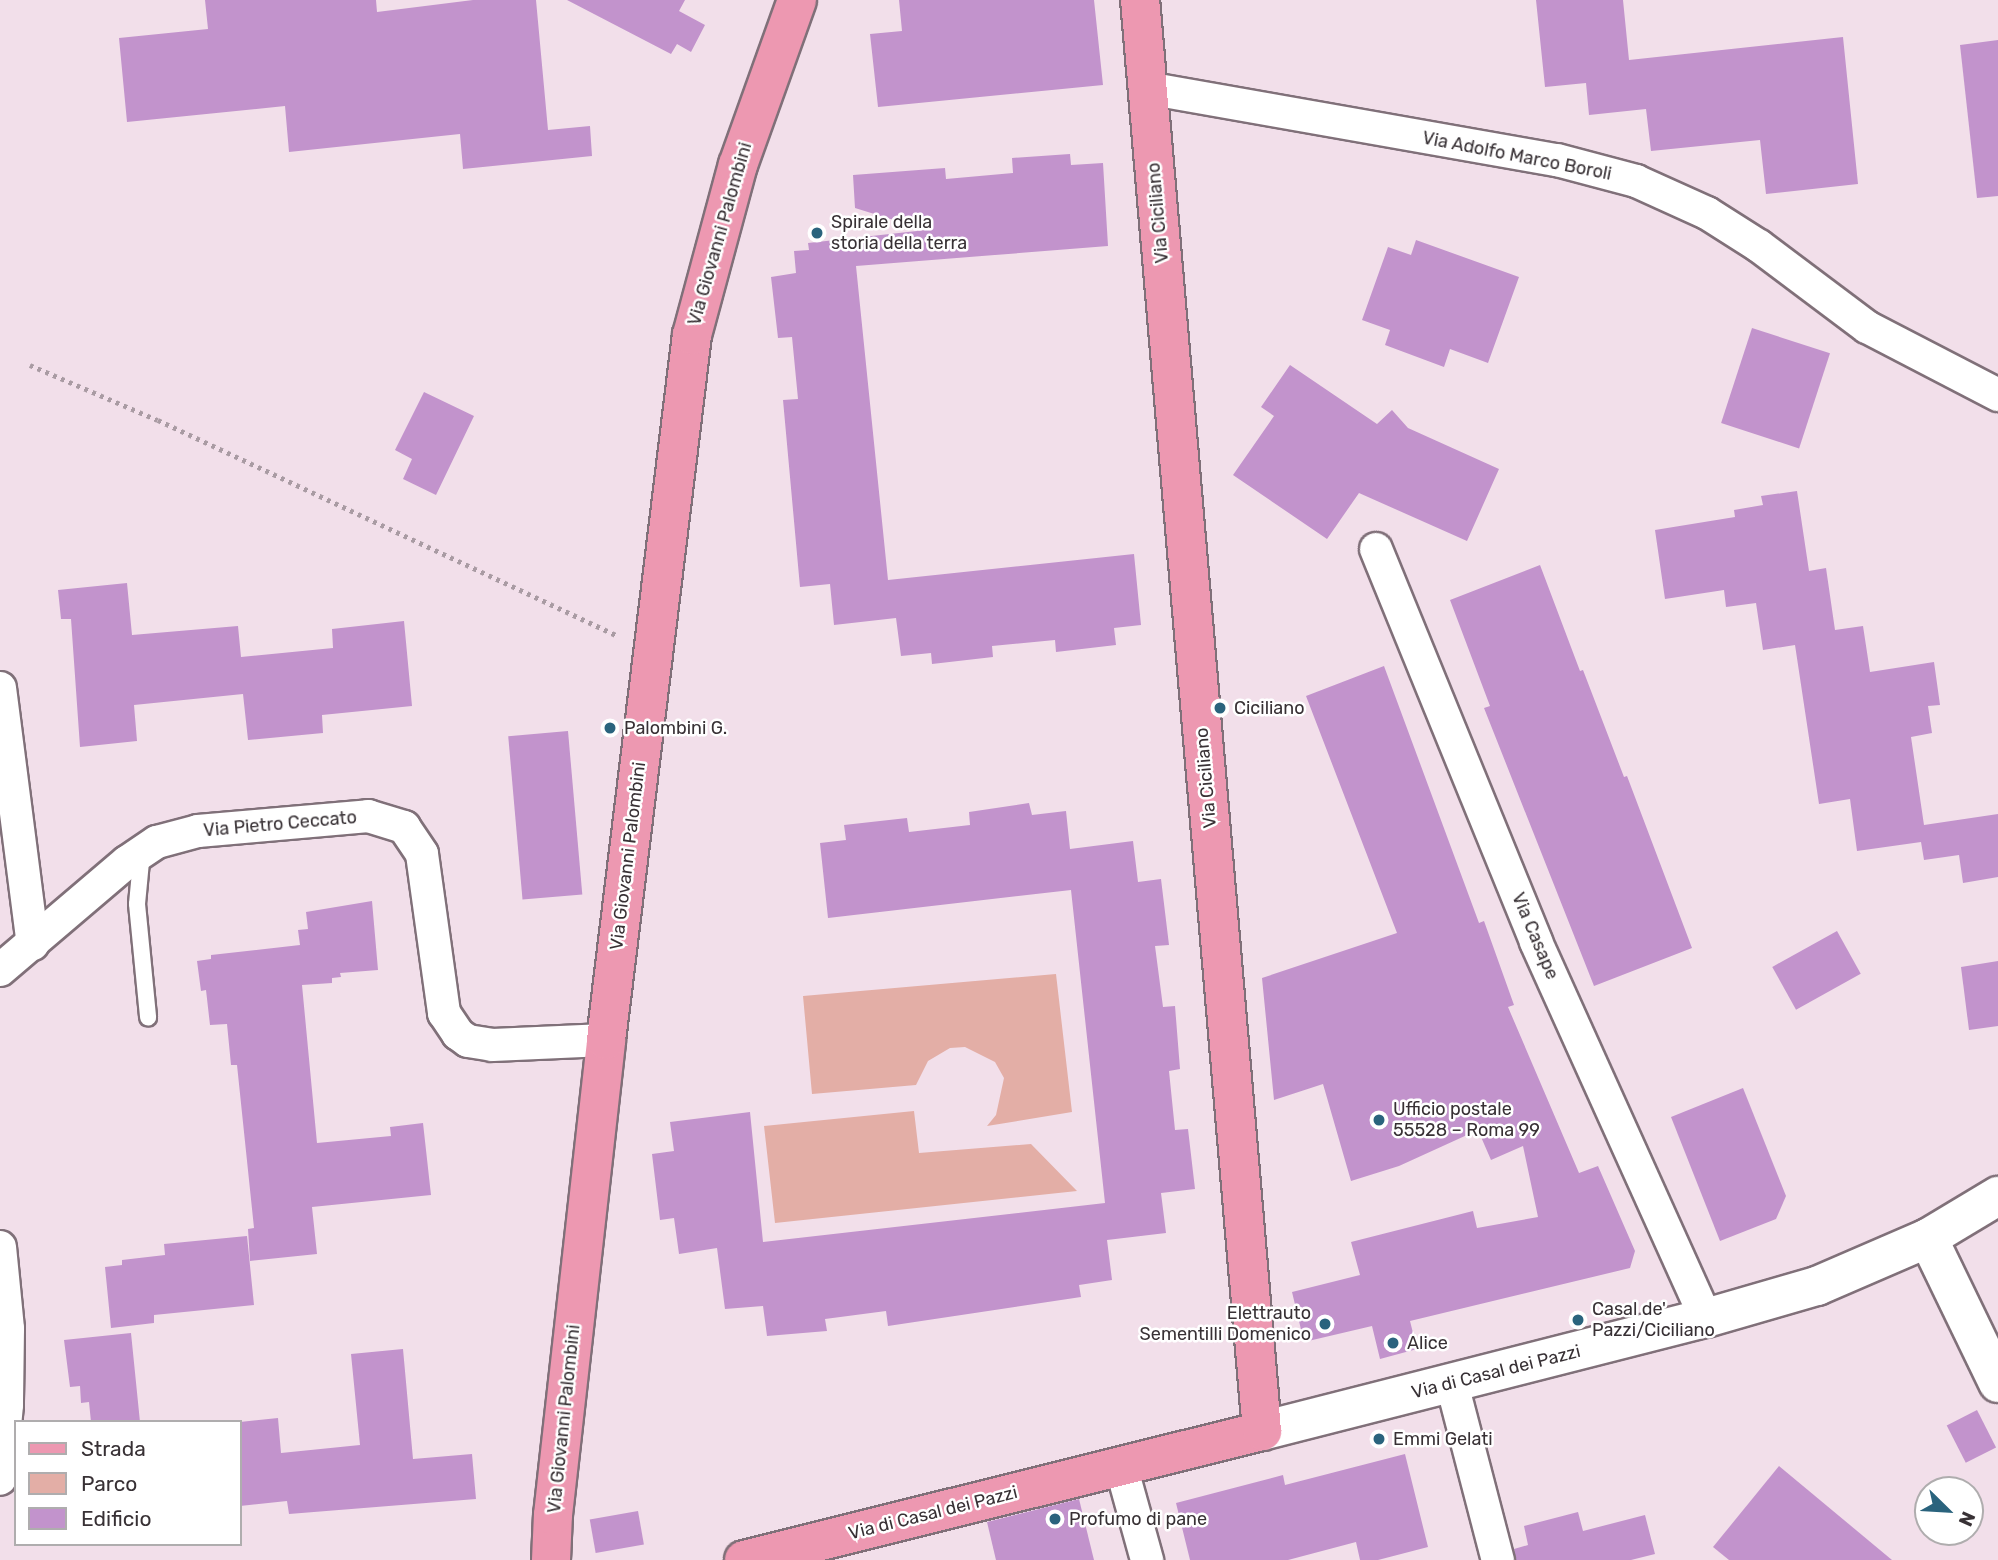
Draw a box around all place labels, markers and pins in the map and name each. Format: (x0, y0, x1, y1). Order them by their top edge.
place label: Spirale della storia della terra (831, 212, 968, 255)
marker: Spirale della storia della terra (809, 225, 825, 241)
place label: Ciciliano (1234, 697, 1305, 719)
marker: Ciciliano (1212, 700, 1228, 716)
place label: Palombini G. (624, 717, 727, 739)
marker: Palombini G. (602, 720, 618, 736)
place label: Ufficio postale 55528 – Roma 99 (1393, 1099, 1540, 1142)
marker: Ufficio postale 55528 – Roma 99 (1371, 1112, 1387, 1128)
place label: Casal de' Pazzi/Ciciliano (1592, 1299, 1715, 1342)
place label: Elettrauto Sementilli Domenico (1140, 1303, 1311, 1346)
marker: Casal de' Pazzi/Ciciliano (1570, 1312, 1586, 1328)
marker: Elettrauto Sementilli Domenico (1317, 1316, 1333, 1332)
place label: Alice (1407, 1332, 1448, 1354)
marker: Alice (1385, 1335, 1401, 1351)
place label: Emmi Gelati (1393, 1428, 1493, 1450)
marker: Emmi Gelati (1371, 1431, 1387, 1447)
place label: Profumo di pane (1069, 1508, 1207, 1530)
marker: Profumo di pane (1047, 1511, 1063, 1527)

